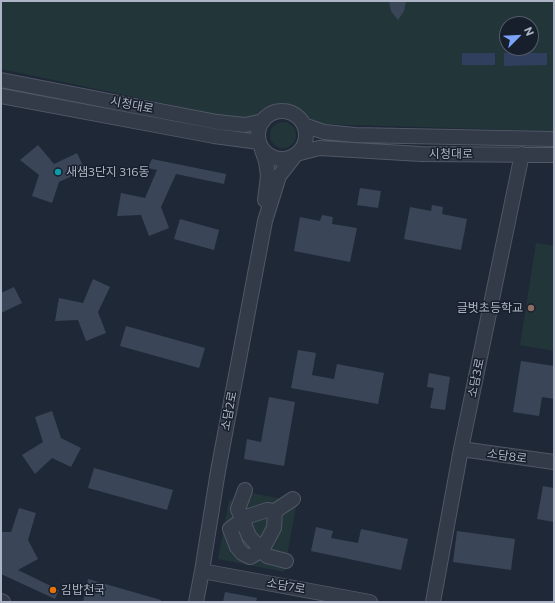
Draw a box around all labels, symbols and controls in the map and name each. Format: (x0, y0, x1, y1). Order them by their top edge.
north arrow (499, 16, 539, 56)
text: N (522, 25, 537, 38)
street label: 시청대로 (109, 94, 155, 116)
street label: 시청대로 (429, 147, 473, 161)
place label: 새샘3단지 316동 (66, 165, 150, 179)
marker: 새샘3단지 316동 (53, 167, 63, 177)
place label: 글벗초등학교 (457, 301, 523, 315)
marker: 글벗초등학교 (526, 303, 536, 313)
street label: 소담3로 (465, 357, 487, 399)
street label: 소담2로 (218, 390, 240, 432)
street label: 소담8로 (486, 446, 528, 466)
street label: 소담7로 (265, 575, 307, 597)
place label: 김밥천국 (61, 583, 105, 597)
marker: 김밥천국 (48, 585, 58, 595)

